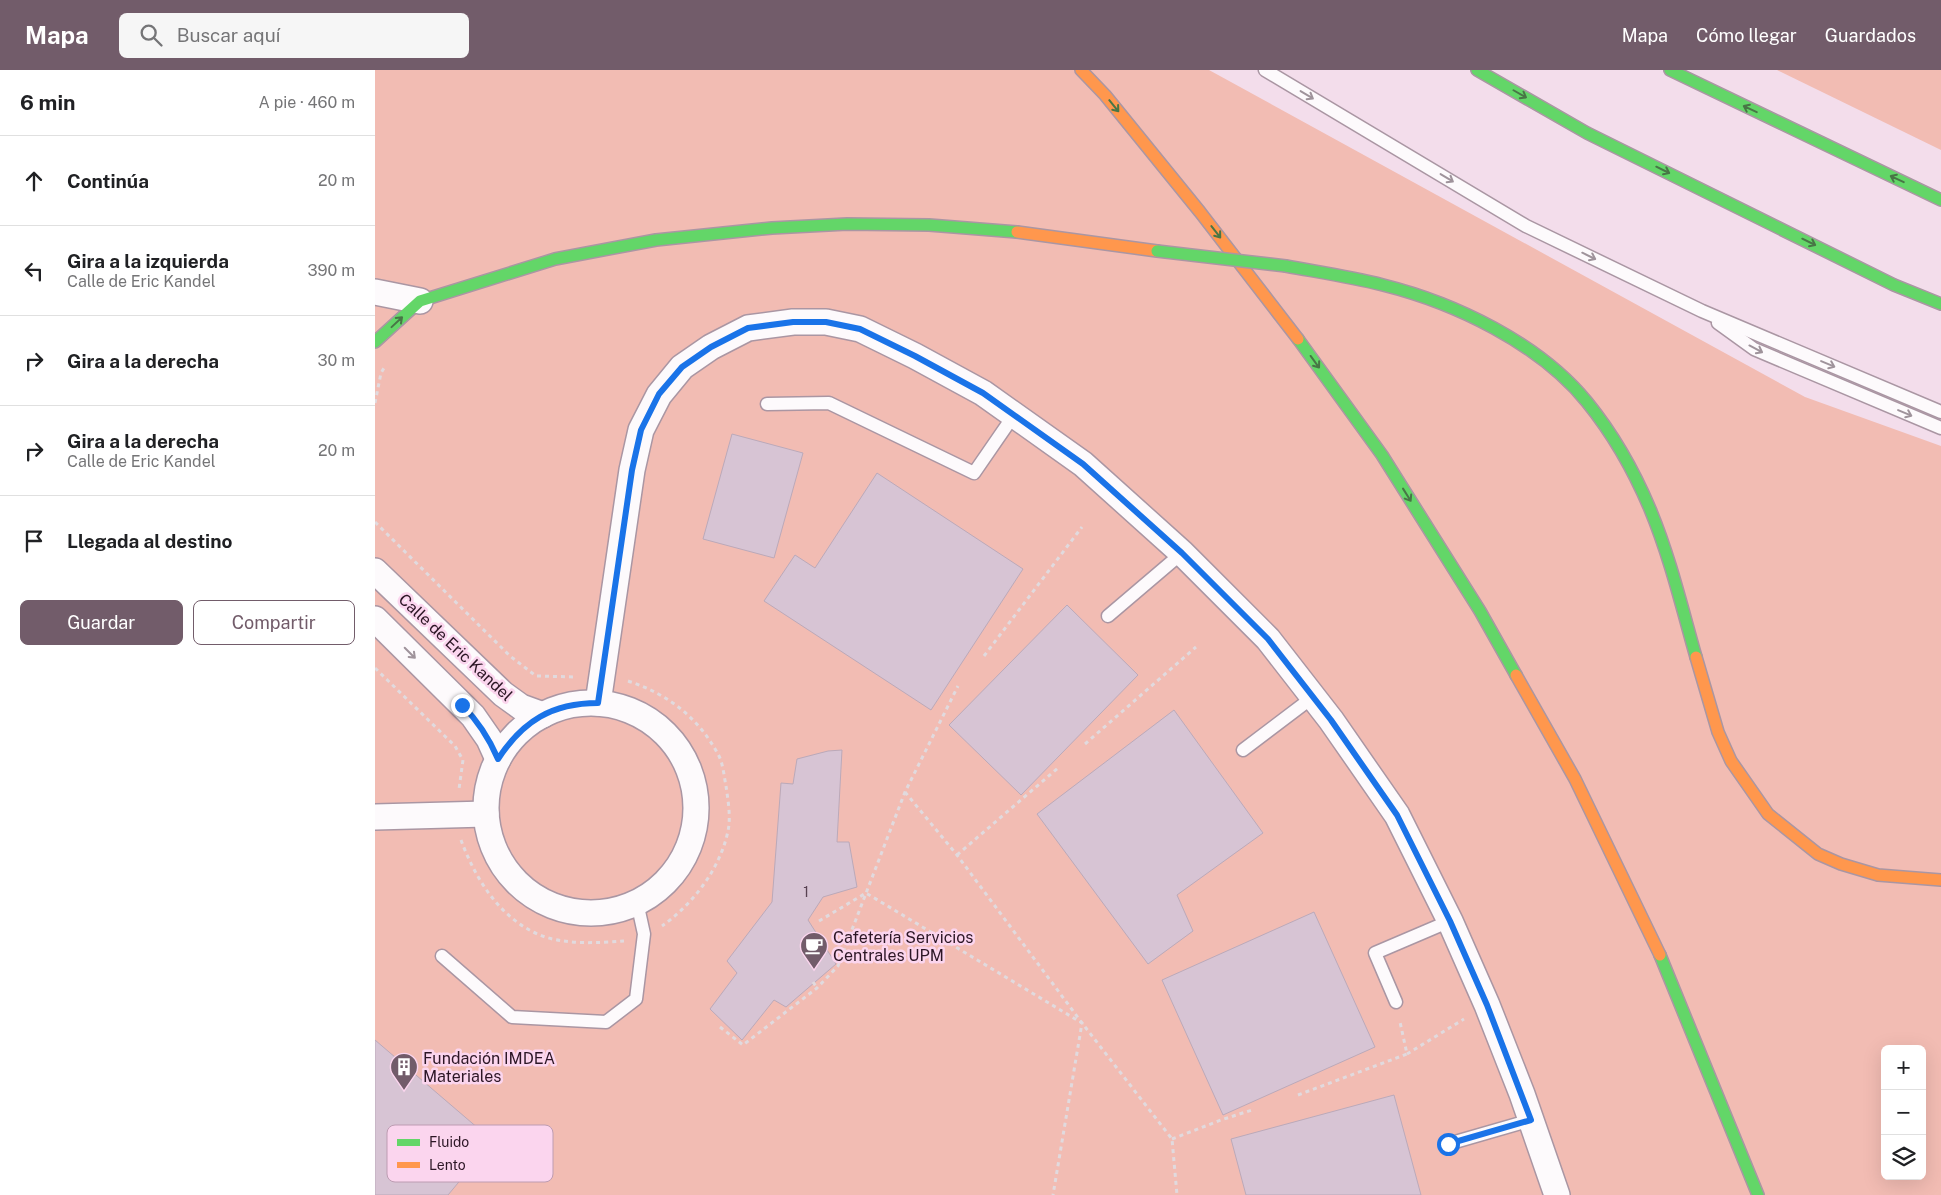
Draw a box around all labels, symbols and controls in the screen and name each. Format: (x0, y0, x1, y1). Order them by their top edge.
search box (119, 13, 469, 58)
text: Mapa (25, 21, 89, 49)
icon: search (137, 21, 165, 49)
text: Buscar aquí (177, 24, 280, 46)
text: Mapa (1622, 25, 1668, 46)
text: Cómo llegar (1696, 25, 1797, 46)
text: Guardados (1825, 25, 1916, 46)
one-way arrow (1512, 89, 1527, 99)
text: 6 min (20, 90, 76, 115)
one-way arrow (1300, 91, 1314, 101)
text: A pie · 460 m (259, 93, 355, 112)
one-way arrow (1108, 99, 1119, 112)
one-way arrow (1743, 104, 1758, 113)
one-way arrow (1655, 166, 1670, 175)
icon: ahead (20, 167, 48, 195)
text: Continúa (67, 170, 149, 192)
text: 20 m (318, 171, 355, 190)
one-way arrow (1890, 173, 1905, 183)
one-way arrow (1439, 174, 1453, 184)
one-way arrow (1210, 226, 1221, 239)
one-way arrow (1801, 238, 1816, 248)
text: Gira a la izquierda (67, 250, 229, 272)
one-way arrow (1581, 252, 1596, 262)
icon: left (20, 257, 48, 285)
text: 390 m (308, 261, 355, 280)
text: Calle de Eric Kandel (67, 272, 216, 291)
one-way arrow (391, 316, 404, 328)
one-way arrow (1748, 345, 1763, 354)
icon: right (20, 347, 48, 375)
text: Gira a la derecha (67, 350, 219, 372)
text: 30 m (318, 351, 355, 370)
one-way arrow (1310, 354, 1320, 368)
one-way arrow (1820, 360, 1835, 369)
one-way arrow (1897, 409, 1913, 418)
text: Gira a la derecha (67, 430, 219, 452)
icon: right (20, 437, 48, 465)
text: 20 m (318, 441, 355, 460)
text: Calle de Eric Kandel (67, 452, 216, 471)
one-way arrow (1402, 488, 1413, 502)
icon: arrive (20, 527, 48, 555)
text: Llegada al destino (67, 530, 232, 552)
street label: Calle de Eric Kandel (395, 590, 517, 705)
button: Guardar (20, 600, 183, 645)
button: Compartir (193, 600, 355, 645)
one-way arrow (403, 647, 416, 659)
route end (451, 694, 474, 717)
house number: 1 (803, 884, 809, 900)
place label: Cafetería Servicios Centrales UPM (833, 928, 973, 965)
cafe icon: Cafetería Servicios Centrales UPM (799, 931, 829, 970)
map controls (1881, 1045, 1926, 1180)
button: + (1881, 1045, 1926, 1090)
place label: Fundación IMDEA Materiales (423, 1049, 555, 1086)
building icon: Fundación IMDEA Materiales (389, 1052, 419, 1091)
button: − (1881, 1090, 1926, 1135)
legend (387, 1125, 553, 1182)
route start (1437, 1133, 1460, 1156)
text: Fluido (429, 1134, 469, 1150)
button: layers (1881, 1135, 1926, 1180)
text: Lento (429, 1157, 466, 1173)

